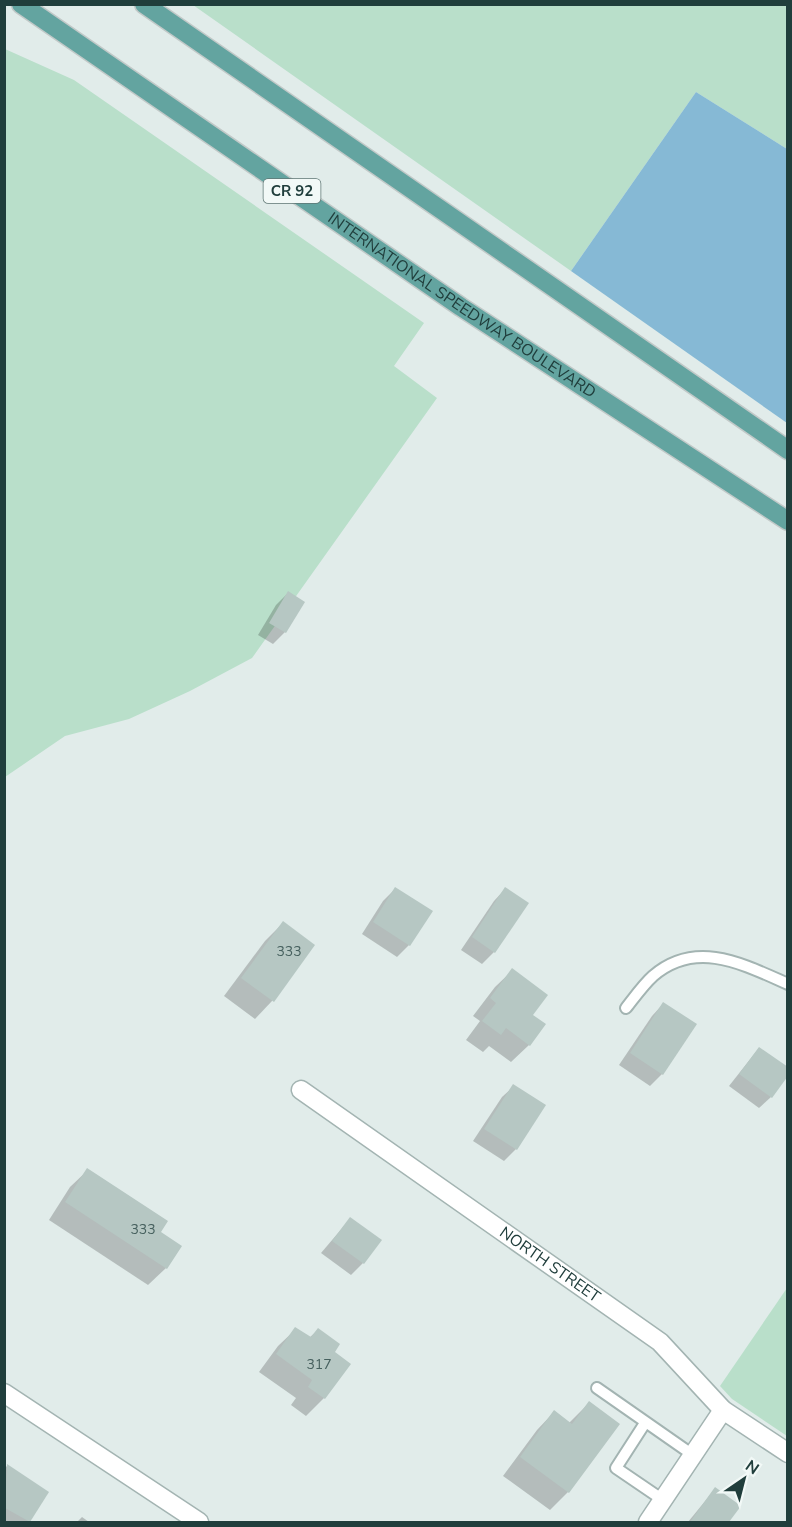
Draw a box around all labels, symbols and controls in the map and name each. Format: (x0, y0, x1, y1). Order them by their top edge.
road number: CR 92 (264, 179, 320, 203)
street label: INTERNATIONAL SPEEDWAY BOULEVARD (323, 207, 600, 403)
house number: 333 (276, 942, 302, 961)
house number: 333 (130, 1220, 156, 1239)
street label: NORTH STREET (495, 1222, 605, 1308)
house number: 317 (306, 1355, 332, 1374)
north arrow (714, 1449, 774, 1509)
text: N (741, 1455, 763, 1480)

